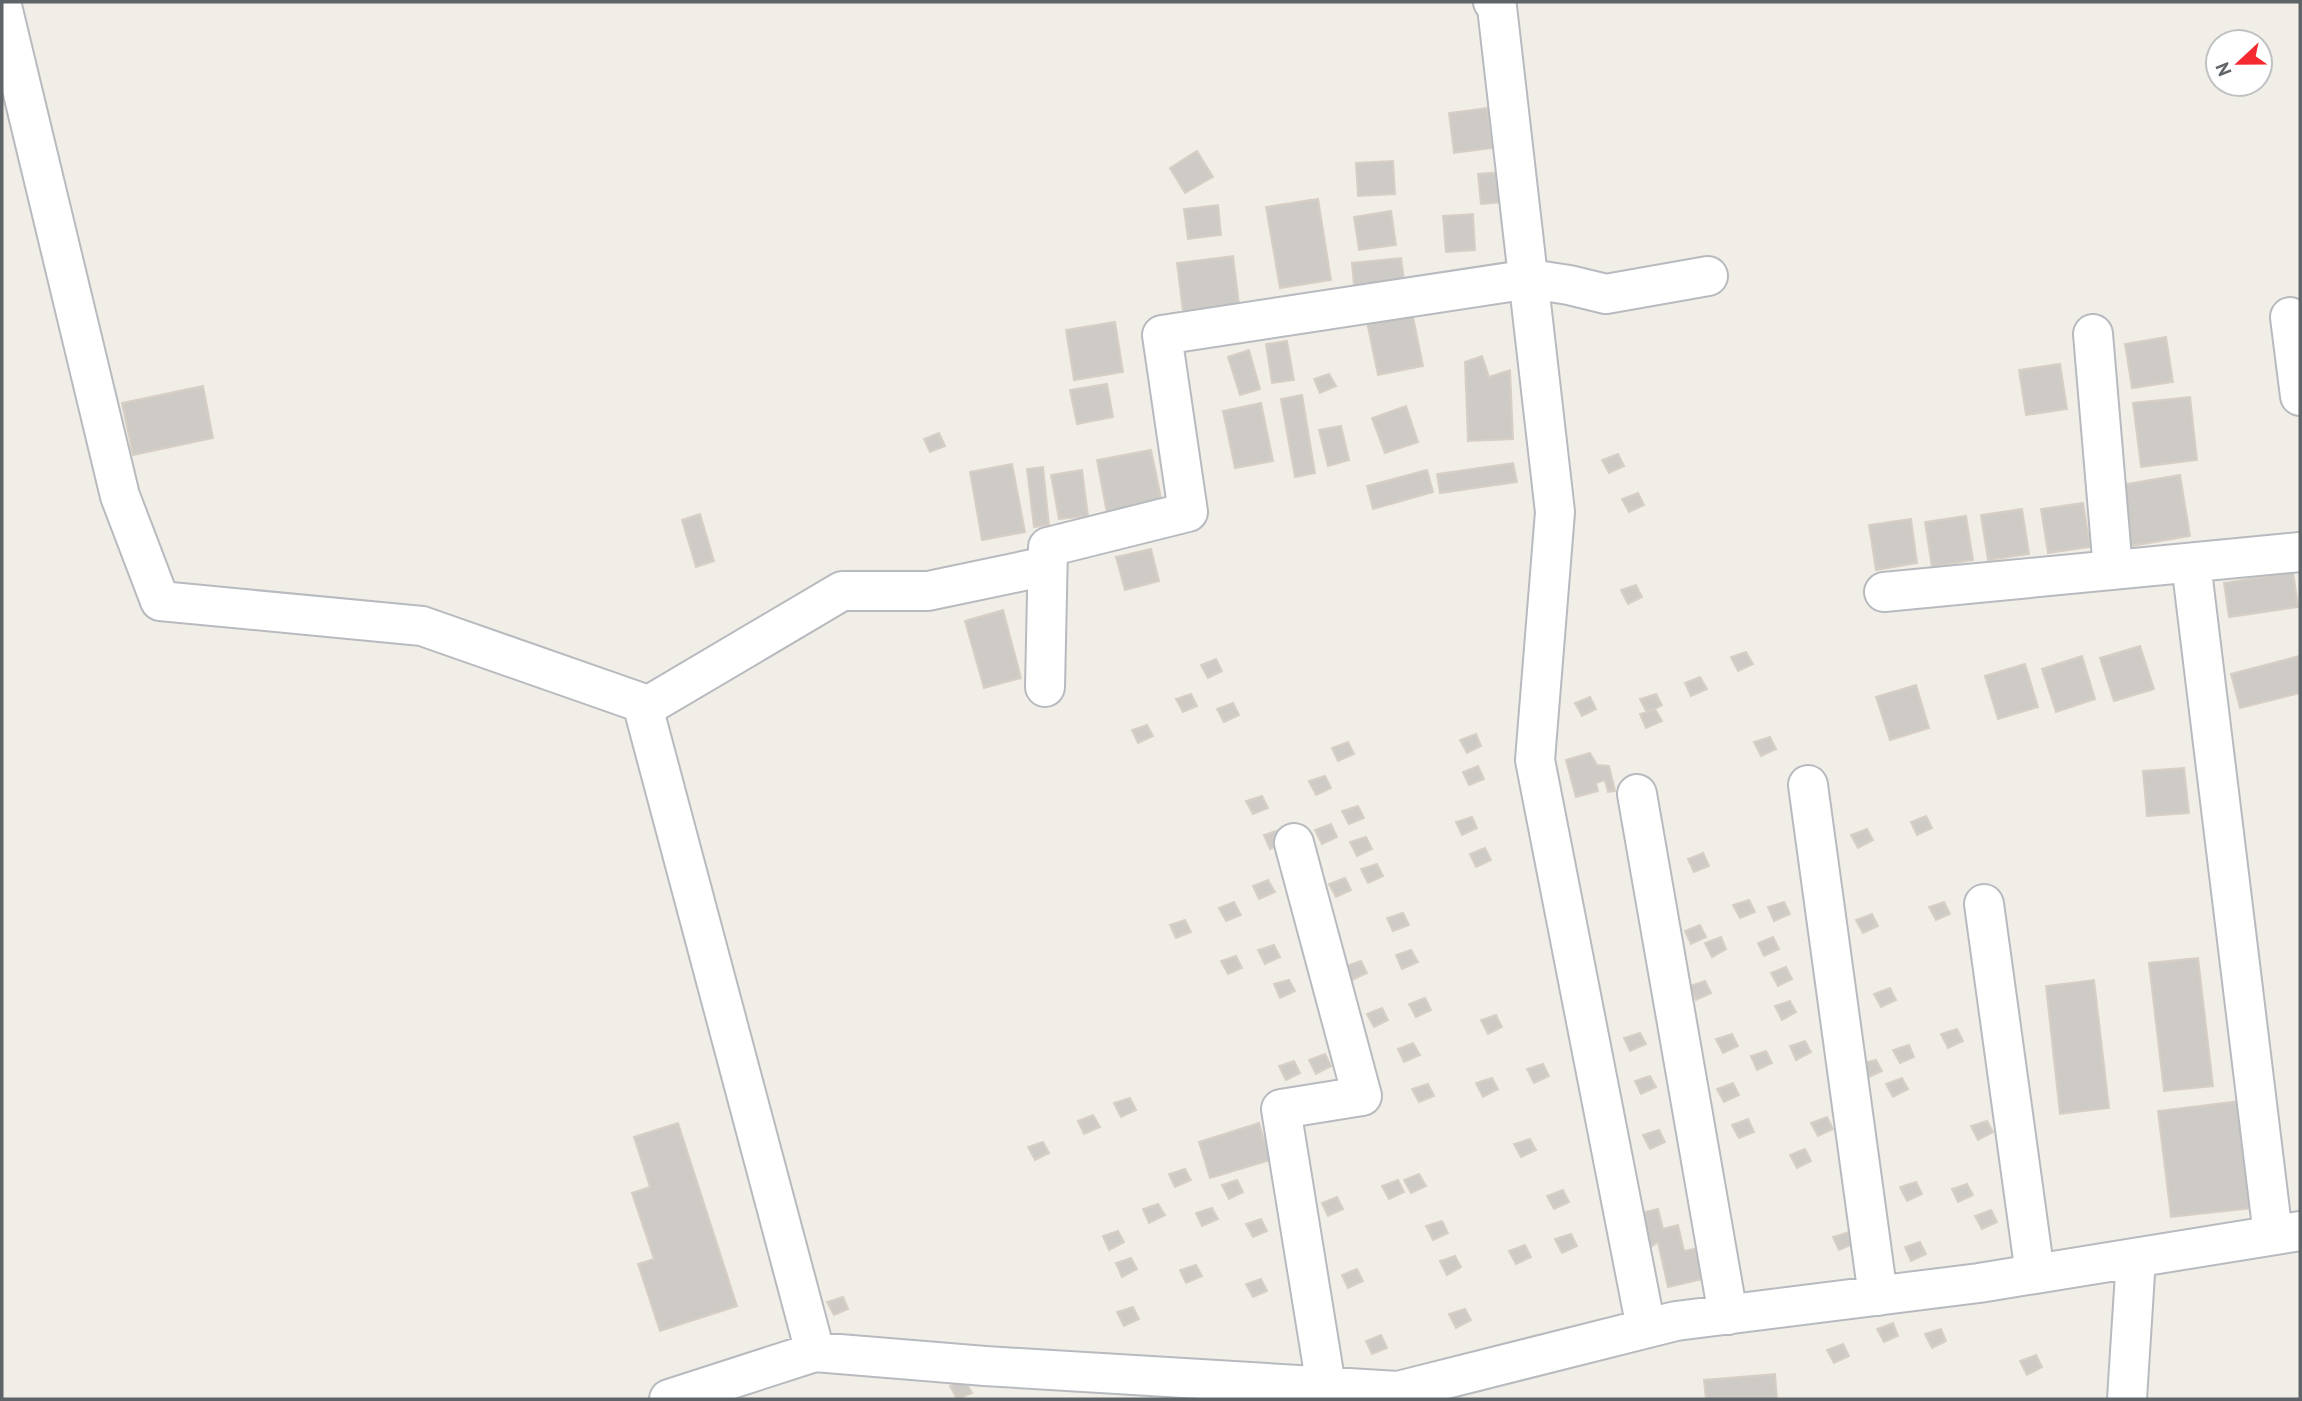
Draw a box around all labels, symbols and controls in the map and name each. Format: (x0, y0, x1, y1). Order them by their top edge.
north arrow (2204, 28, 2274, 98)
text: N (2210, 59, 2237, 80)

